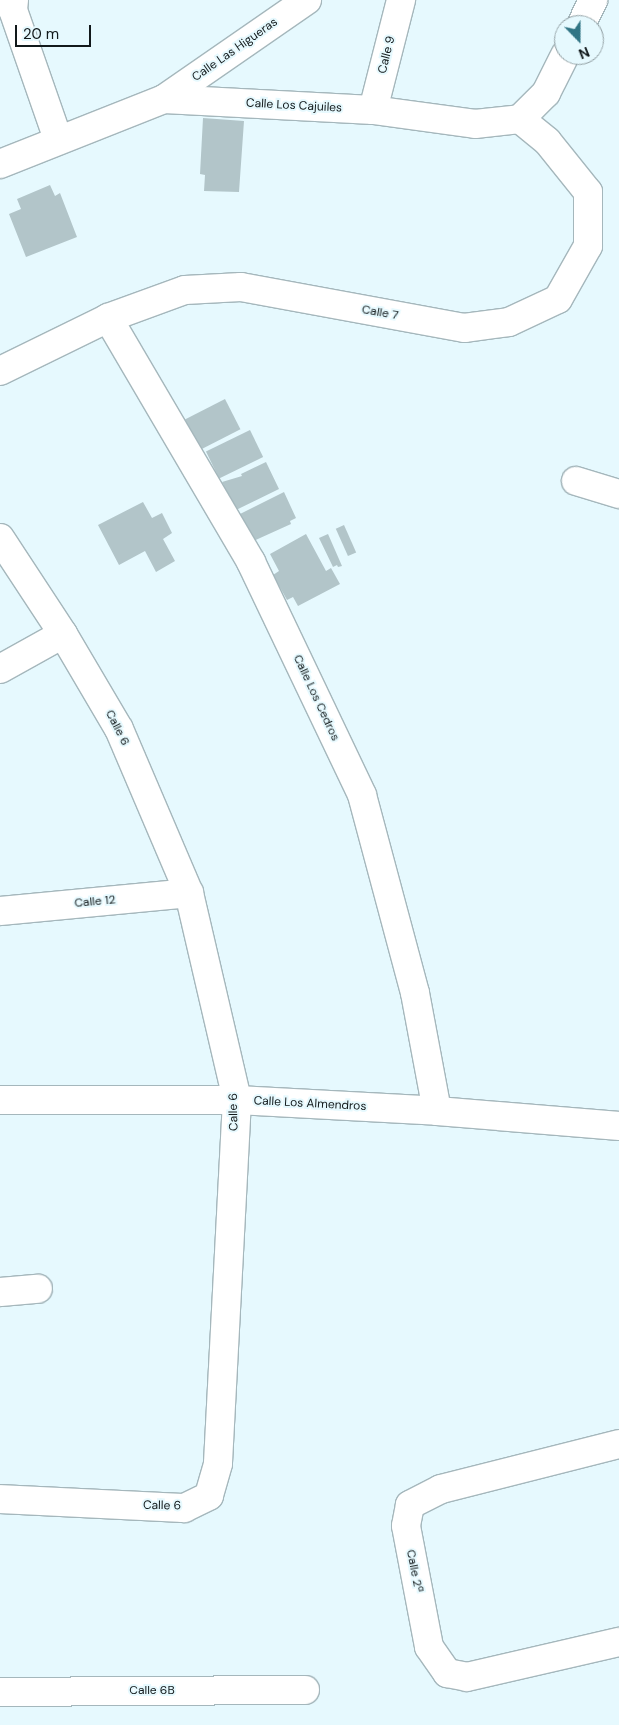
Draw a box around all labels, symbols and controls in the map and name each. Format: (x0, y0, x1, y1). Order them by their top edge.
scale bar (18, 15, 94, 47)
street label: Calle Las Higueras (190, 15, 280, 85)
north arrow (554, 15, 604, 65)
text: 20 m (23, 24, 59, 44)
street label: Calle 9 (375, 35, 399, 75)
text: N (576, 43, 592, 63)
street label: Calle Los Cajuiles (246, 96, 342, 116)
street label: Calle 7 (361, 303, 399, 323)
street label: Calle Los Cedros (290, 653, 342, 743)
street label: Calle 6 (102, 708, 132, 748)
street label: Calle 12 (74, 893, 116, 911)
street label: Calle 6 (226, 1093, 242, 1131)
street label: Calle Los Almendros (253, 1094, 367, 1114)
street label: Calle 6 (143, 1498, 181, 1514)
street label: Calle 2ª (403, 1548, 425, 1594)
street label: Calle 6B (129, 1684, 175, 1698)

